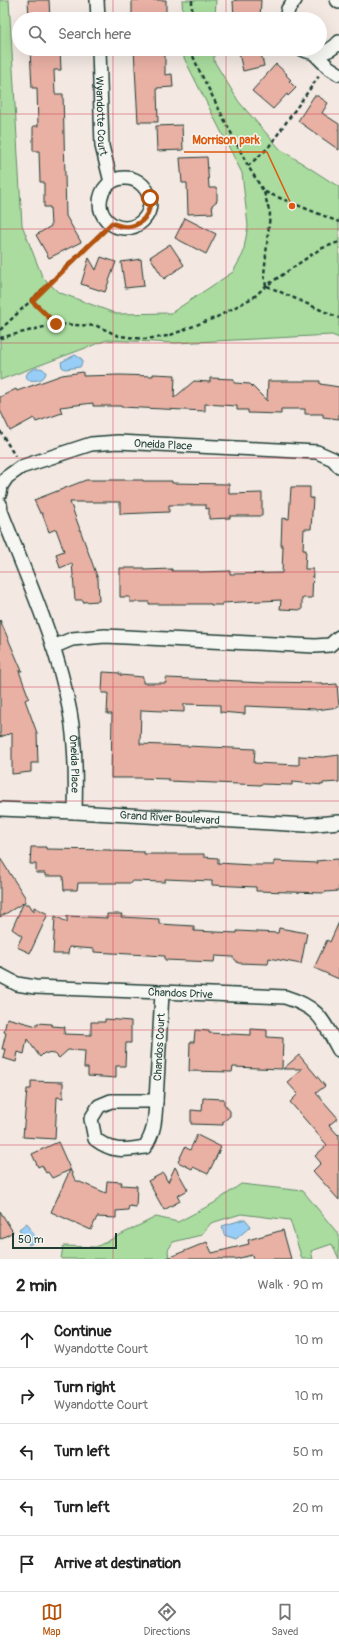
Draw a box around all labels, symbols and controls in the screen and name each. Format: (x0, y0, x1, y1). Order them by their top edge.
search box (12, 12, 327, 56)
icon: search (26, 23, 48, 45)
text: Search here (58, 25, 131, 44)
street label: Wyandotte Court (93, 76, 110, 158)
callout: Morrison park (184, 128, 267, 152)
text: Morrison park (192, 133, 261, 148)
route start (141, 189, 159, 207)
route end (47, 315, 65, 333)
street label: Oneida Place (134, 437, 193, 453)
street label: Oneida Place (66, 734, 82, 794)
street label: Grand River Boulevard (119, 809, 220, 827)
street label: Chandos Drive (148, 986, 214, 1001)
street label: Chandos Court (151, 1012, 168, 1081)
scale bar (12, 1231, 117, 1250)
text: 50 m (18, 1233, 44, 1246)
text: 2 min (16, 1275, 57, 1296)
text: Walk · 90 m (258, 1277, 323, 1293)
text: Continue (54, 1322, 112, 1341)
icon: ahead (16, 1329, 38, 1351)
text: 10 m (295, 1332, 323, 1348)
text: Wyandotte Court (54, 1341, 148, 1357)
text: Turn right (54, 1378, 115, 1397)
icon: right (16, 1385, 38, 1407)
text: 10 m (295, 1388, 323, 1404)
text: Wyandotte Court (54, 1397, 148, 1413)
icon: left (16, 1441, 38, 1463)
text: Turn left (54, 1442, 110, 1461)
text: 50 m (293, 1444, 323, 1460)
icon: left (16, 1497, 38, 1519)
text: Turn left (54, 1498, 110, 1517)
text: 20 m (292, 1500, 323, 1516)
icon: arrive (16, 1553, 38, 1575)
text: Arrive at destination (54, 1554, 181, 1573)
tab: Map (41, 1601, 63, 1638)
tab: Directions (144, 1601, 190, 1638)
tab: Saved (271, 1601, 298, 1638)

